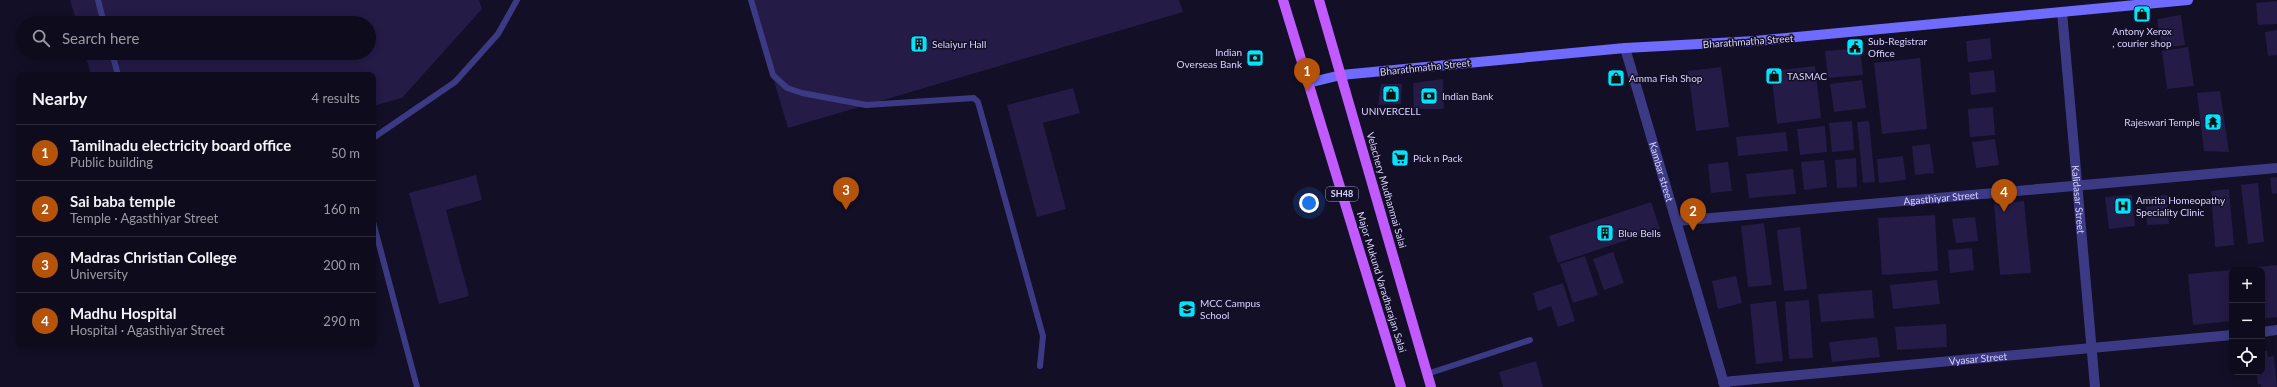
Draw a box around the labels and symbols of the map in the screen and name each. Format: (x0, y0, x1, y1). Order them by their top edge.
shop icon: Antony Xerox , courier shop (2132, 4, 2152, 24)
place label: Antony Xerox , courier shop (2112, 25, 2172, 49)
street label: Bharathmatha Street (1702, 32, 1794, 50)
building icon: Selaiyur Hall (909, 34, 929, 54)
place label: Sub-Registrar Office (1868, 35, 1927, 59)
public building icon: Sub-Registrar Office (1845, 37, 1865, 57)
place label: Selaiyur Hall (932, 38, 986, 50)
place label: Indian Overseas Bank (1177, 46, 1243, 70)
bank icon: Indian Overseas Bank (1245, 48, 1265, 68)
street label: Bharathmatha Street (1379, 56, 1471, 78)
pin: 1 (1294, 58, 1320, 91)
shop icon: TASMAC (1764, 66, 1784, 86)
shop icon: Amma Fish Shop (1606, 68, 1626, 88)
place label: TASMAC (1787, 70, 1827, 82)
place label: Amma Fish Shop (1629, 72, 1703, 84)
shop icon: UNIVERCELL (1381, 84, 1401, 104)
bank icon: Indian Bank (1419, 86, 1439, 106)
place label: Indian Bank (1442, 90, 1494, 102)
place label: UNIVERCELL (1361, 105, 1421, 117)
temple icon: Rajeswari Temple (2203, 112, 2223, 132)
place label: Rajeswari Temple (2124, 116, 2200, 128)
street label: Velachery Mudhanmai Salai (1365, 131, 1409, 249)
street label: Kambar street (1647, 140, 1676, 204)
supermarket icon: Pick n Pack (1390, 148, 1410, 168)
place label: Pick n Pack (1413, 152, 1464, 164)
street label: Kalidasar Street (2069, 165, 2088, 234)
pin: 3 (833, 177, 859, 210)
pin: 4 (1991, 179, 2017, 212)
road number: SH48 (1326, 187, 1358, 201)
street label: Agasthiyar Street (1903, 188, 1979, 207)
your location (1299, 193, 1319, 213)
place label: Amrita Homeopathy Speciality Clinic (2136, 194, 2226, 218)
hospital icon: Amrita Homeopathy Speciality Clinic (2113, 196, 2133, 216)
pin: 2 (1680, 198, 1706, 231)
street label: Major Mukund Varadharajan Salai (1355, 210, 1409, 354)
building icon: Blue Bells (1595, 223, 1615, 243)
place label: Blue Bells (1618, 227, 1661, 239)
place label: MCC Campus School (1200, 297, 1260, 321)
school or university icon: MCC Campus School (1177, 299, 1197, 319)
street label: Vyasar Street (1948, 350, 2008, 367)

